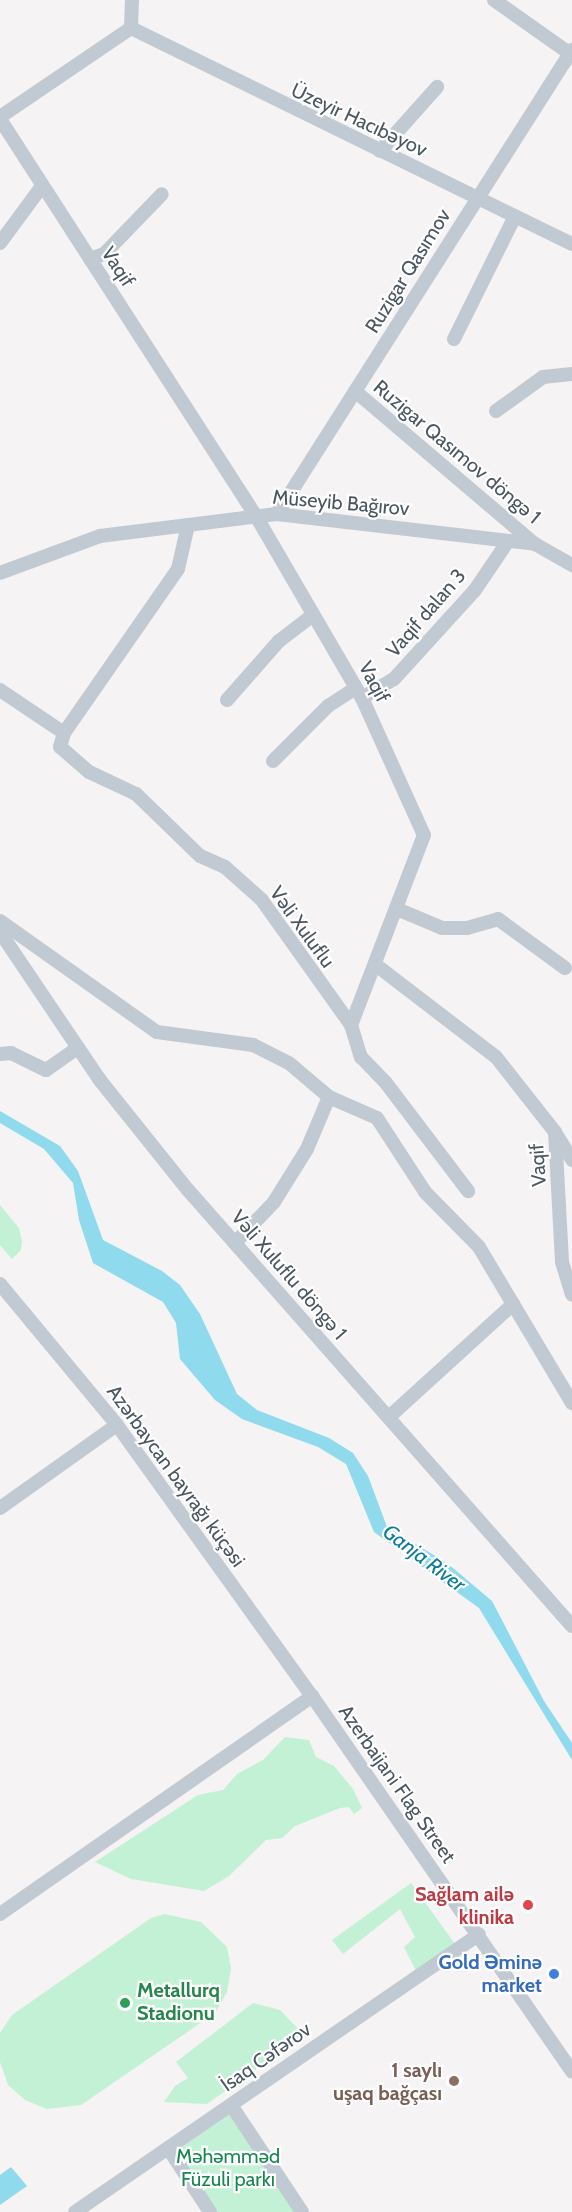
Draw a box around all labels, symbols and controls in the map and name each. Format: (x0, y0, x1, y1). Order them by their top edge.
street label: Üzeyir Hacıbəyov (287, 78, 431, 162)
street label: Ruzigar Qasımov (360, 204, 456, 338)
street label: Vaqif (96, 242, 140, 292)
street label: Ruzigar Qasımov döngə 1 (369, 375, 545, 529)
street label: Müseyib Bağırov (272, 485, 410, 521)
street label: Vaqif dalan 3 (381, 564, 471, 662)
street label: Vaqif (353, 657, 395, 707)
street label: Vəli Xuluflu (264, 882, 340, 972)
street label: Vaqif (525, 1143, 551, 1187)
street label: Vəli Xuluflu döngə 1 (226, 1205, 352, 1345)
street label: Azərbaycan bayrağı küçəsi (102, 1380, 250, 1572)
water label: Ganja River (378, 1519, 470, 1597)
street label: Azerbaijani Flag Street (333, 1700, 461, 1868)
place label: Sağlam ailə klinika (415, 1882, 514, 1929)
marker: Sağlam ailə klinika (519, 1896, 537, 1914)
place label: Gold Əminə market (439, 1950, 542, 1997)
marker: Gold Əminə market (547, 1967, 561, 1981)
place label: Metallurq Stadionu (137, 1979, 220, 2026)
marker: Metallurq Stadionu (118, 1996, 132, 2010)
street label: İsaq Cəfərov (216, 2017, 316, 2097)
place label: 1 saylı uşaq bağçası (333, 2058, 442, 2105)
marker: 1 saylı uşaq bağçası (447, 2074, 461, 2088)
park label: Məhəmməd Füzuli parkı (176, 2144, 280, 2191)

